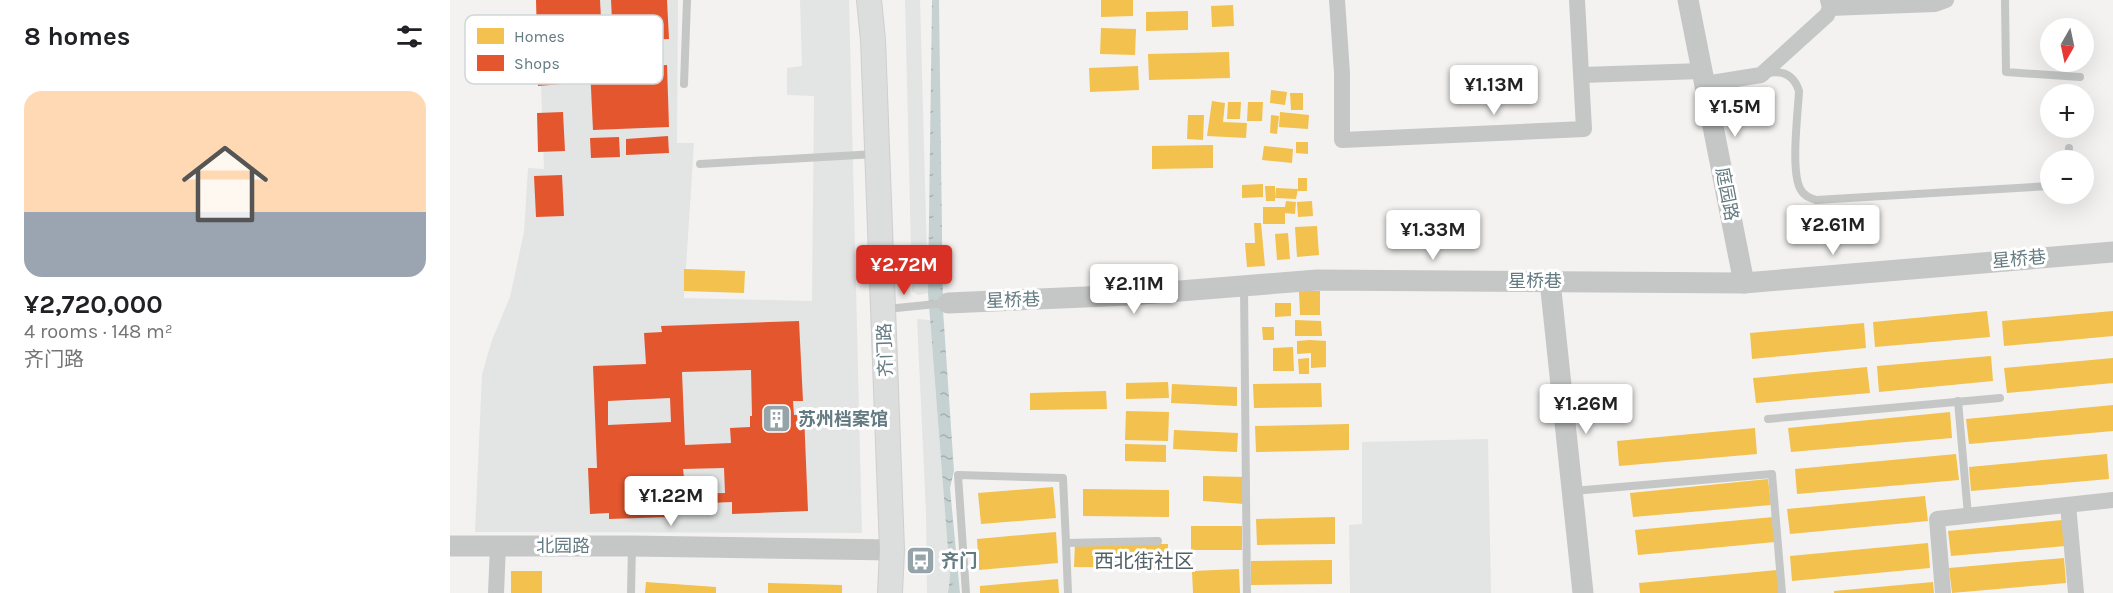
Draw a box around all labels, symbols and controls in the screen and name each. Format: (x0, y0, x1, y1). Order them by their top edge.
legend (465, 15, 663, 84)
north arrow (2040, 18, 2094, 72)
map controls (2040, 18, 2094, 204)
icon: filters (393, 20, 426, 53)
text: 8 homes (24, 21, 130, 52)
text: Homes (514, 27, 565, 46)
text: Shops (514, 54, 560, 73)
pin: ¥1.13M (1445, 65, 1543, 116)
text: ¥1.13M (1464, 73, 1524, 96)
button: + (2040, 84, 2094, 138)
pin: ¥1.5M (1693, 87, 1777, 138)
text: ¥1.5M (1709, 95, 1761, 118)
icon: home (171, 130, 279, 238)
button: − (2040, 150, 2094, 204)
street label: 庭园路 (1711, 165, 1743, 223)
pin: ¥2.61M (1784, 205, 1882, 256)
pin: ¥1.33M (1384, 210, 1482, 261)
text: ¥2.61M (1801, 213, 1865, 236)
text: ¥1.33M (1400, 218, 1466, 241)
pin: ¥2.72M (855, 245, 953, 296)
street label: 星桥巷 (1991, 246, 2047, 272)
text: ¥2.72M (870, 253, 938, 276)
pin: ¥2.11M (1085, 264, 1183, 315)
street label: 星桥巷 (1508, 270, 1562, 292)
text: ¥2.11M (1104, 272, 1164, 295)
street label: 星桥巷 (986, 288, 1040, 312)
text: ¥2,720,000 (24, 289, 163, 320)
text: 4 rooms · 148 m² (24, 320, 173, 343)
street label: 齐门路 (873, 323, 897, 377)
text: 齐门路 (24, 348, 84, 371)
pin: ¥1.26M (1537, 384, 1635, 435)
text: ¥1.26M (1554, 392, 1618, 415)
building icon: 苏州档案馆 (761, 403, 793, 435)
place label: 苏州档案馆 (798, 408, 888, 430)
pin: ¥1.22M (622, 476, 720, 527)
text: ¥1.22M (639, 484, 703, 507)
street label: 北园路 (536, 535, 590, 557)
bus stop icon: 齐门 (904, 545, 936, 577)
place label: 齐门 (941, 550, 977, 572)
district label: 西北街社区 (1094, 550, 1194, 573)

